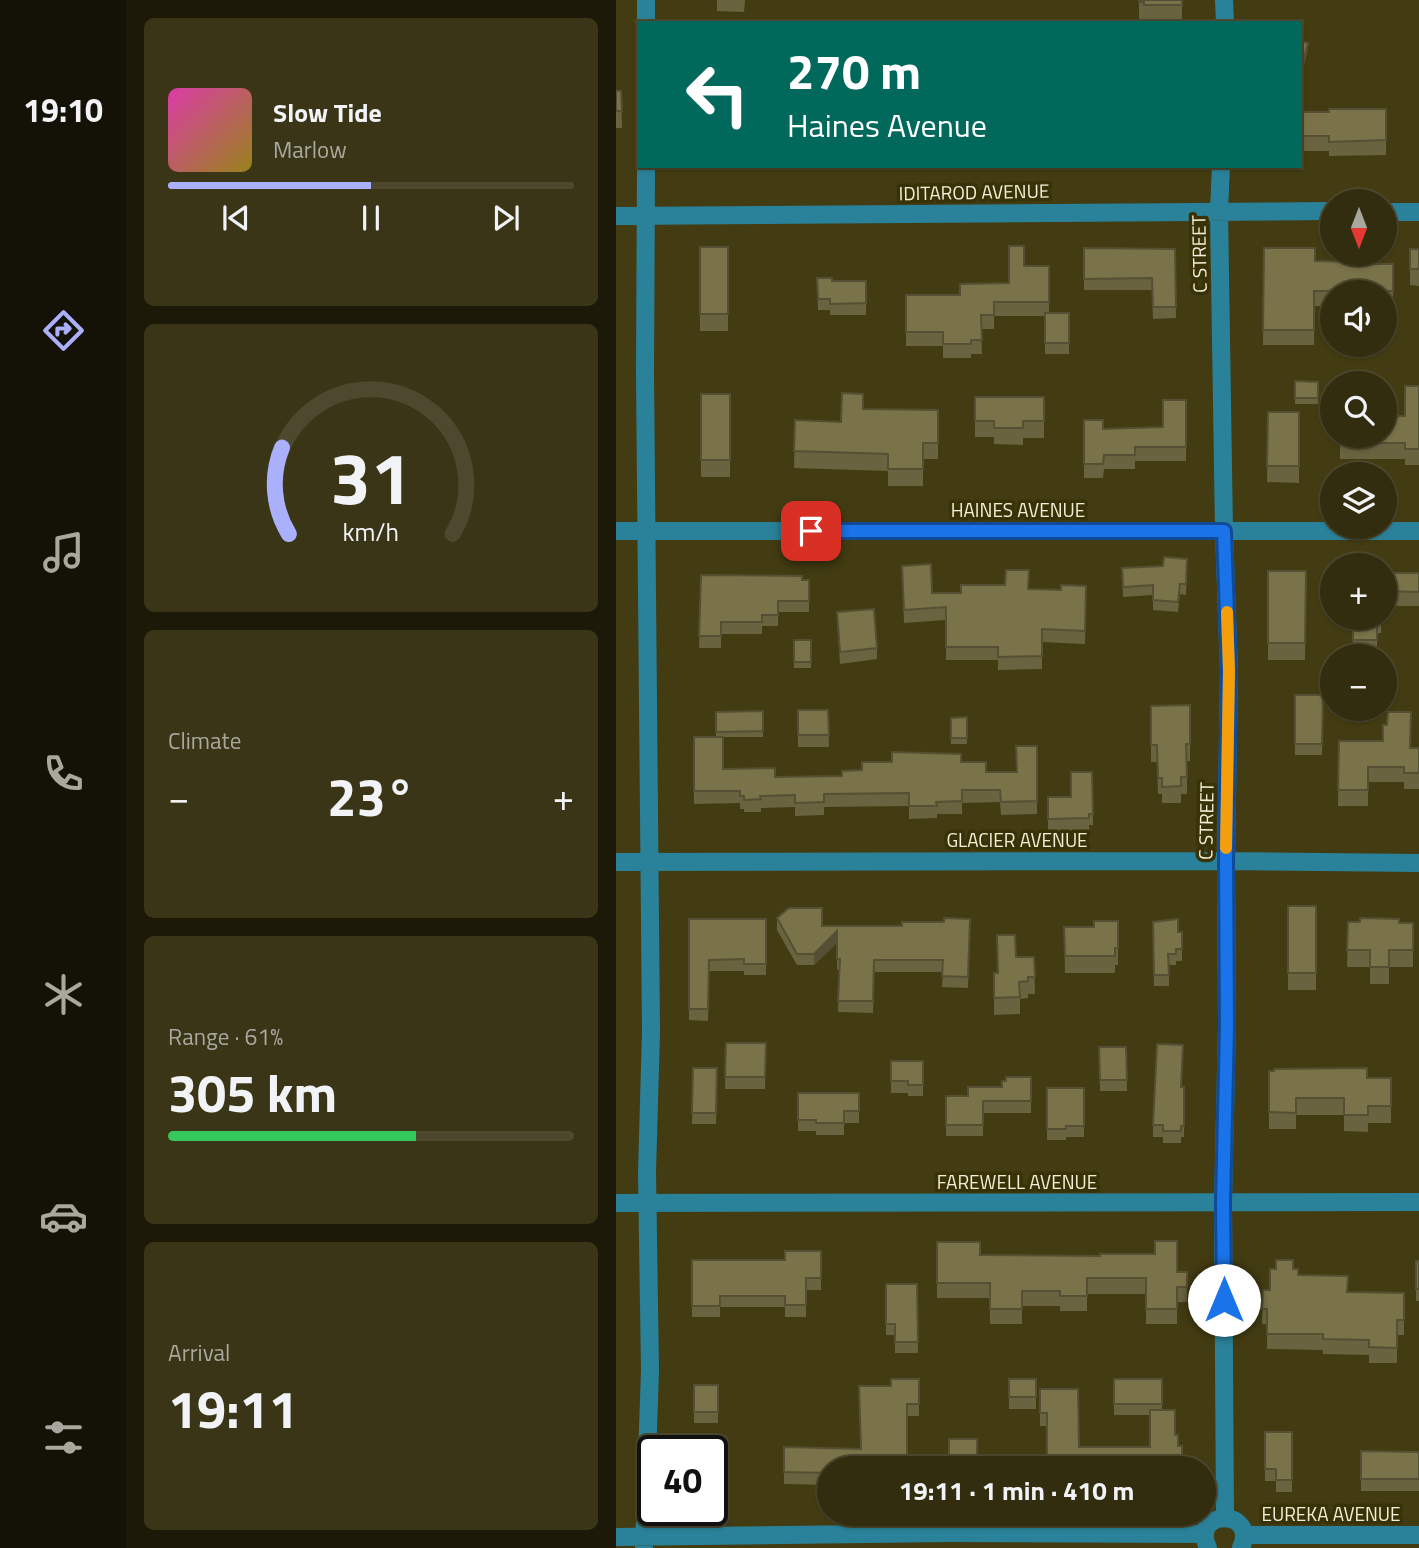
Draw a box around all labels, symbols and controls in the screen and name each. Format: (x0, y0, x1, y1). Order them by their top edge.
text: 270 m (787, 33, 921, 108)
icon: left (672, 49, 763, 140)
text: 19:10 (23, 86, 103, 134)
text: Slow Tide (273, 93, 382, 132)
text: Haines Avenue (787, 101, 987, 149)
text: Marlow (273, 132, 347, 167)
street label: IDITAROD AVENUE (898, 176, 1050, 207)
north arrow (1320, 189, 1396, 266)
map controls (1320, 189, 1397, 721)
icon: previous (217, 199, 255, 237)
icon: pause (352, 199, 390, 237)
icon: next (487, 199, 525, 237)
street label: C STREET (1183, 215, 1214, 293)
button: sound (1320, 280, 1397, 357)
icon: directions (39, 306, 88, 355)
button: search (1320, 371, 1397, 448)
text: 31 (330, 422, 412, 532)
button: layers (1320, 462, 1397, 539)
street label: HAINES AVENUE (951, 495, 1085, 524)
pin (781, 501, 841, 561)
icon: arrive (792, 512, 830, 550)
text: km/h (343, 513, 399, 551)
icon: music (39, 528, 88, 577)
button: + (1320, 553, 1397, 630)
button: − (1320, 644, 1397, 721)
text: Climate (168, 723, 241, 758)
icon: phone (39, 749, 88, 798)
text: 23° (327, 757, 415, 836)
text: − (168, 768, 189, 826)
text: + (553, 768, 574, 826)
street label: C STREET (1190, 782, 1221, 860)
street label: GLACIER AVENUE (946, 825, 1088, 854)
icon: climate (39, 970, 88, 1019)
text: Range · 61% (168, 1019, 283, 1054)
text: 305 km (168, 1053, 337, 1132)
street label: FAREWELL AVENUE (937, 1167, 1097, 1196)
icon: car (39, 1192, 88, 1241)
position arrow (1187, 1263, 1261, 1337)
text: Arrival (168, 1335, 230, 1370)
text: 19:11 (168, 1369, 298, 1448)
icon: filters (39, 1413, 88, 1462)
speed limit sign: 40 (637, 1435, 728, 1526)
text: 19:11 · 1 min · 410 m (899, 1471, 1134, 1510)
street label: EUREKA AVENUE (1261, 1499, 1401, 1528)

